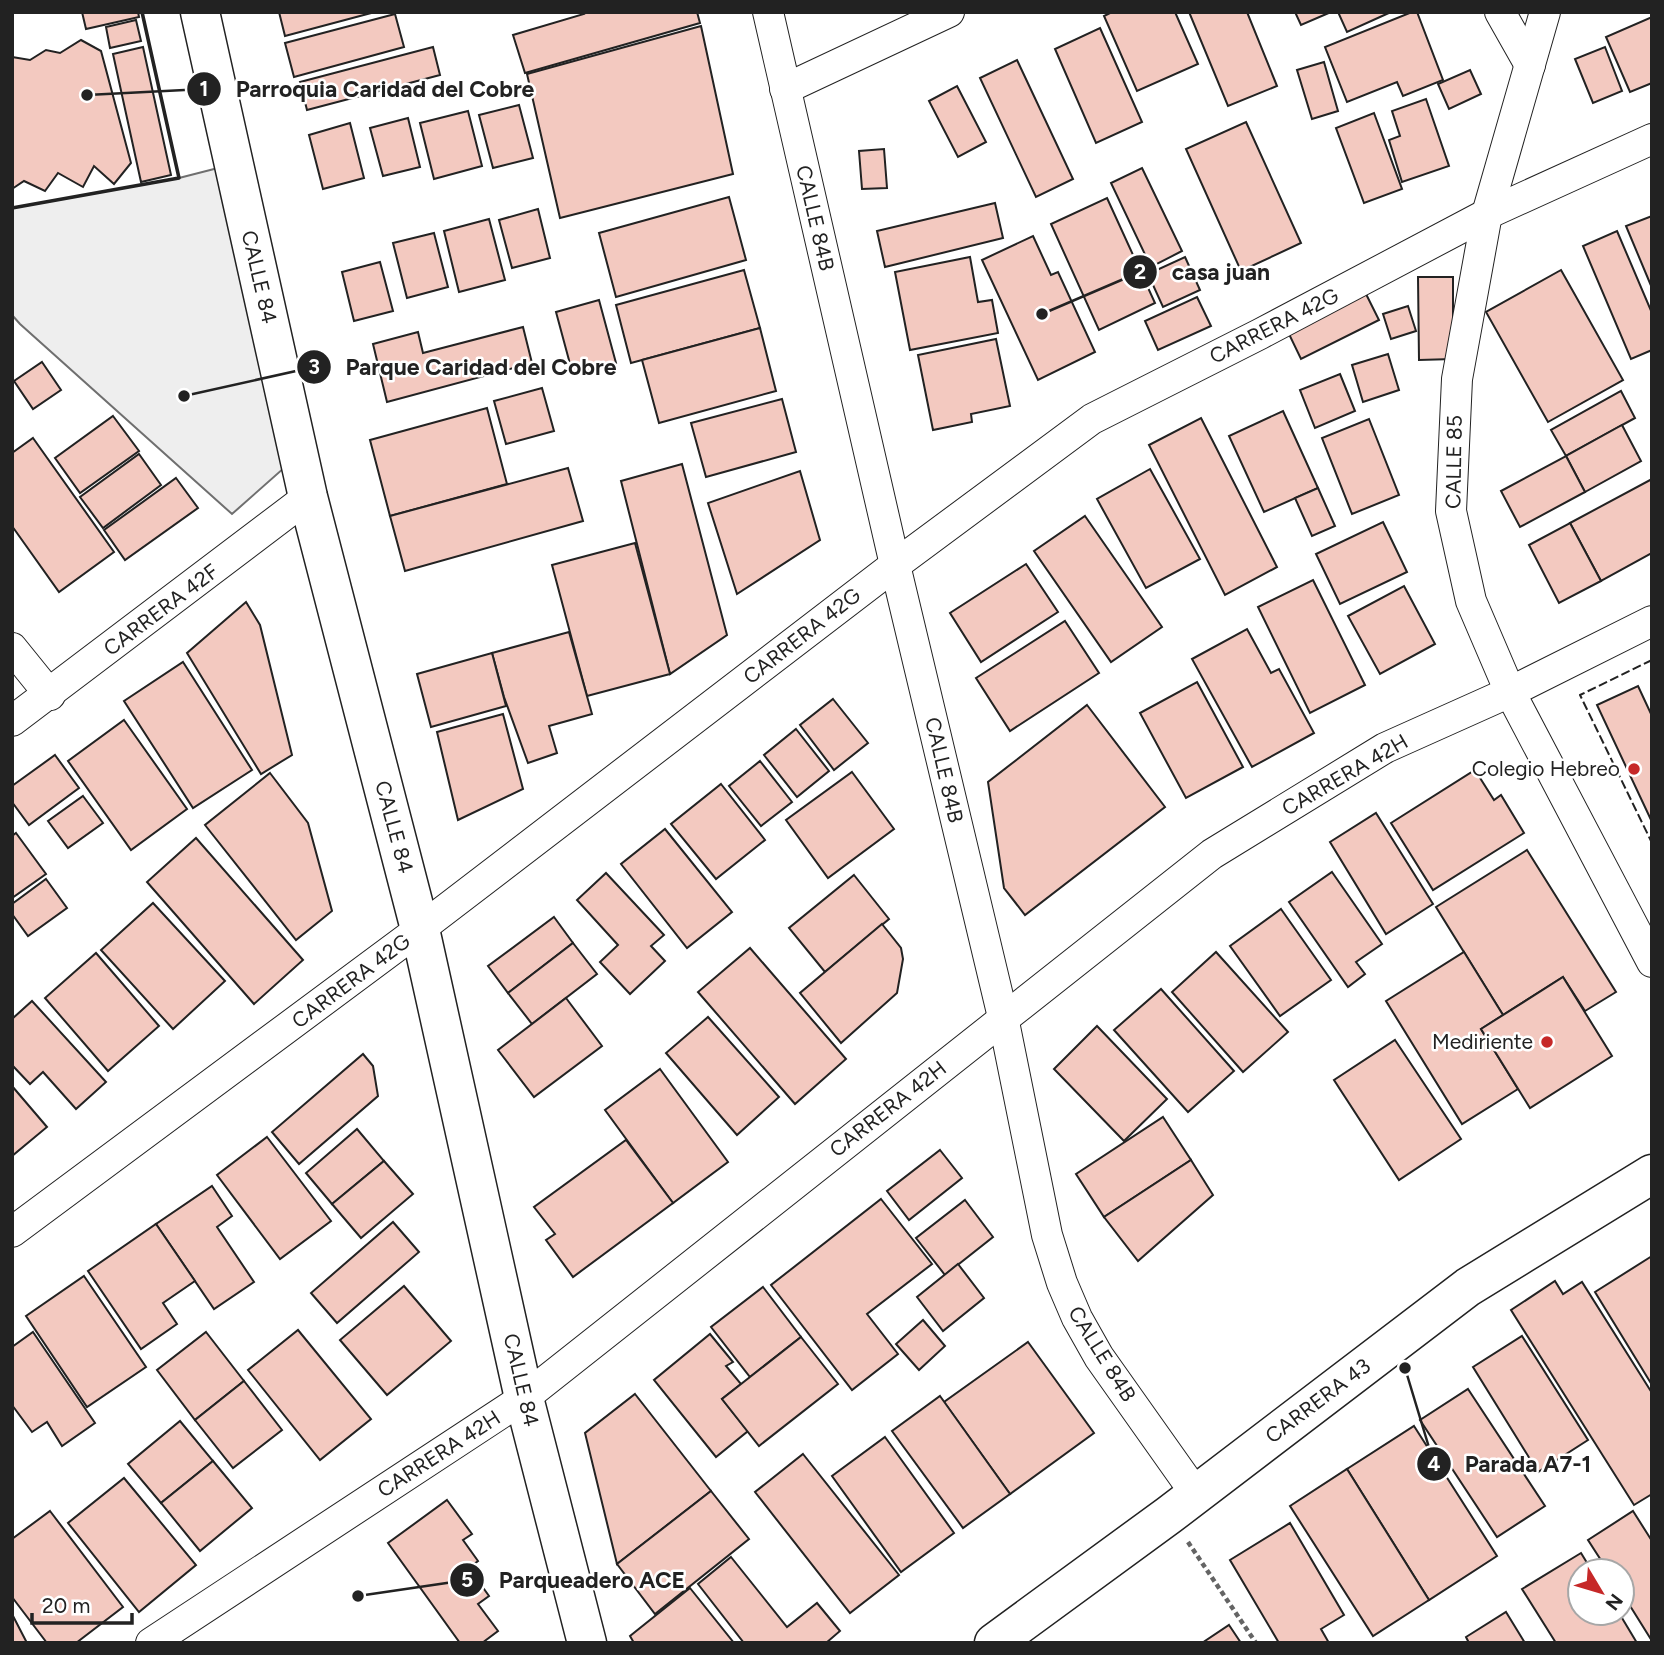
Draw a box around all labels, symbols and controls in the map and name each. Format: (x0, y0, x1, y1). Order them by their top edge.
callout: Parroquia Caridad del Cobre (187, 67, 549, 111)
text: Parroquia Caridad del Cobre (236, 75, 535, 103)
text: 1 (200, 76, 208, 101)
street label: CALLE 84B (791, 163, 840, 273)
street label: CALLE 84 (237, 228, 282, 326)
callout: casa juan (1123, 250, 1284, 294)
text: casa juan (1172, 258, 1270, 286)
text: 2 (1134, 259, 1146, 284)
street label: CARRERA 42G (1205, 282, 1342, 369)
callout: Parque Caridad del Cobre (297, 345, 631, 389)
text: Parque Caridad del Cobre (345, 353, 617, 381)
text: 3 (308, 354, 320, 379)
street label: CALLE 85 (1440, 415, 1467, 509)
street label: CARRERA 42F (99, 558, 223, 661)
street label: CARRERA 42G (738, 582, 865, 689)
street label: CALLE 84B (920, 715, 969, 825)
street label: CARRERA 42H (1277, 728, 1412, 821)
place label: Colegio Hebreo (1472, 756, 1620, 781)
marker: Colegio Hebreo (1626, 761, 1642, 777)
street label: CALLE 84 (370, 778, 419, 876)
street label: CARRERA 42G (287, 928, 415, 1033)
place label: Mediriente (1432, 1029, 1533, 1054)
marker: Mediriente (1539, 1034, 1555, 1050)
street label: CARRERA 42H (824, 1055, 951, 1162)
street label: CALLE 84B (1063, 1301, 1142, 1406)
street label: CALLE 84 (499, 1331, 544, 1429)
street label: CARRERA 43 (1260, 1353, 1375, 1448)
street label: CARRERA 42H (373, 1405, 505, 1503)
callout: Parada A7-1 (1416, 1442, 1606, 1486)
text: Parada A7-1 (1465, 1450, 1591, 1478)
text: 4 (1427, 1451, 1441, 1476)
north arrow (1566, 1557, 1636, 1627)
callout: Parqueadero ACE (450, 1558, 699, 1602)
text: Parqueadero ACE (499, 1566, 685, 1594)
text: 5 (461, 1567, 473, 1592)
scale bar (32, 1582, 131, 1626)
text: N (1600, 1589, 1628, 1615)
text: 20 m (42, 1593, 90, 1618)

